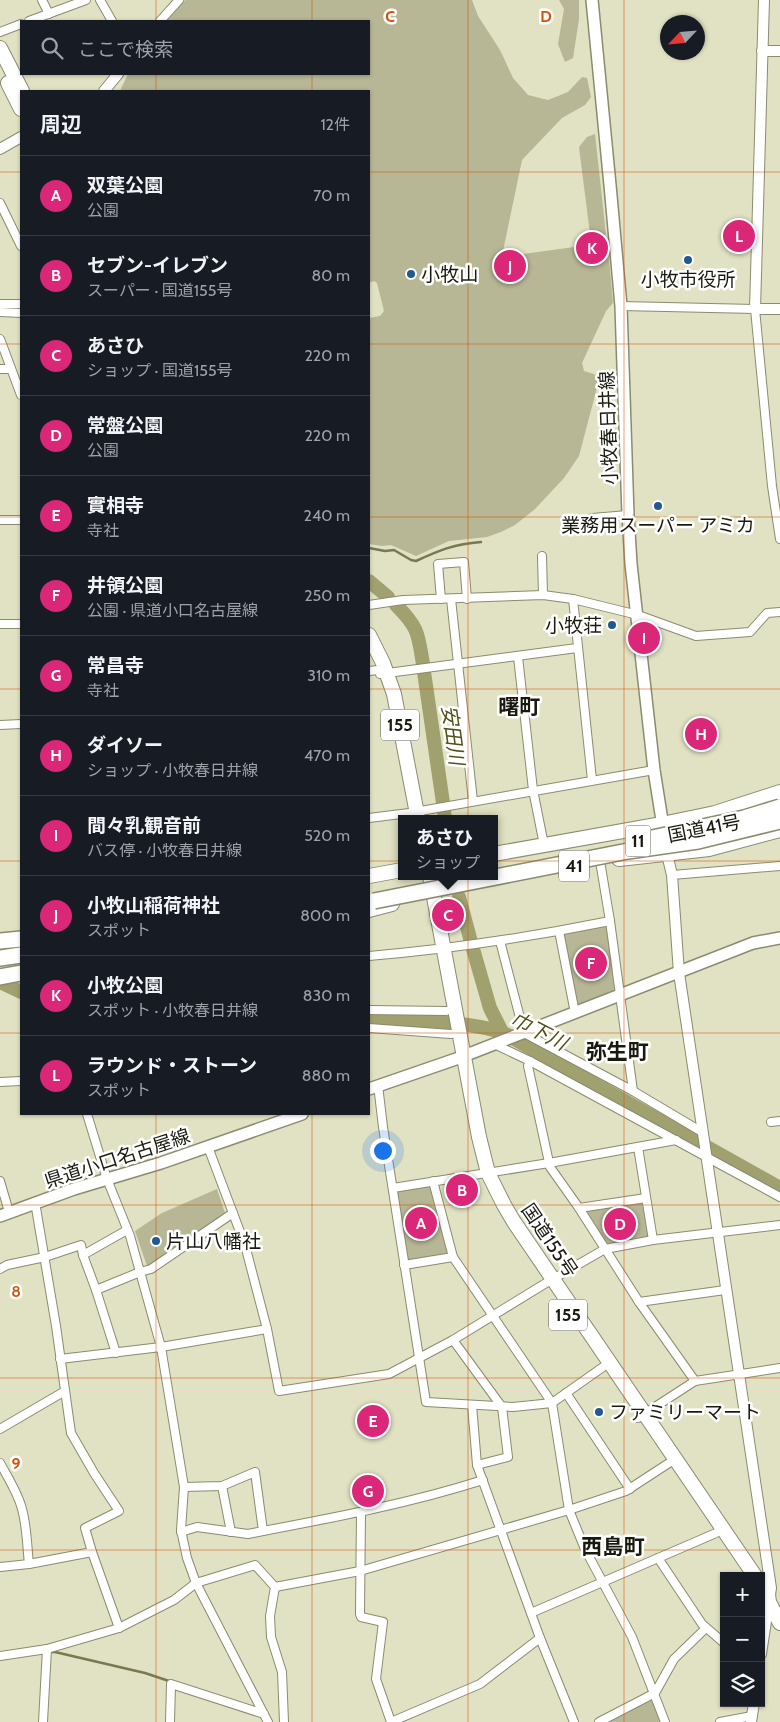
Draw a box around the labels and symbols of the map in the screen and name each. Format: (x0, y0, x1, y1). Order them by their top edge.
text: C (385, 7, 395, 26)
text: D (540, 7, 552, 26)
north arrow (660, 15, 705, 60)
pin: L (723, 217, 755, 255)
pin: K (576, 229, 608, 267)
pin: J (494, 247, 526, 285)
marker: 小牧市役所 (682, 254, 694, 266)
place label: 小牧山 (421, 263, 478, 286)
marker: 小牧山 (405, 268, 417, 280)
place label: 小牧市役所 (640, 268, 736, 291)
street label: 小牧春日井線 (595, 371, 622, 485)
marker: 業務用スーパー アミカ (652, 500, 664, 512)
place label: 業務用スーパー アミカ (561, 514, 755, 537)
place label: 小牧荘 (545, 614, 602, 637)
marker: 小牧荘 (606, 619, 618, 631)
pin: I (628, 619, 660, 657)
district label: 曙町 (498, 694, 540, 719)
water label: 安田川 (437, 704, 469, 768)
road number: 155 (381, 710, 419, 740)
pin: H (685, 715, 717, 753)
street label: 国道41号 (665, 810, 743, 847)
road number: 11 (626, 826, 650, 856)
road number: 41 (559, 850, 589, 881)
pin: C (432, 896, 464, 934)
pin: F (575, 944, 607, 982)
water label: 巾下川 (507, 1007, 573, 1056)
district label: 弥生町 (586, 1039, 649, 1064)
street label: 県道小口名古屋線 (41, 1124, 193, 1193)
your location (370, 1138, 396, 1164)
pin: B (446, 1171, 478, 1209)
street label: 国道155号 (517, 1199, 583, 1281)
pin: A (405, 1204, 437, 1242)
pin: D (604, 1205, 636, 1243)
place label: 片山八幡社 (166, 1230, 261, 1253)
marker: 片山八幡社 (150, 1235, 162, 1247)
text: 8 (11, 1282, 21, 1301)
road number: 155 (549, 1300, 587, 1330)
place label: ファミリーマート (609, 1401, 761, 1424)
pin: E (357, 1402, 389, 1440)
marker: ファミリーマート (593, 1406, 605, 1418)
text: 9 (12, 1454, 21, 1473)
pin: G (352, 1472, 384, 1510)
district label: 西島町 (582, 1534, 645, 1559)

